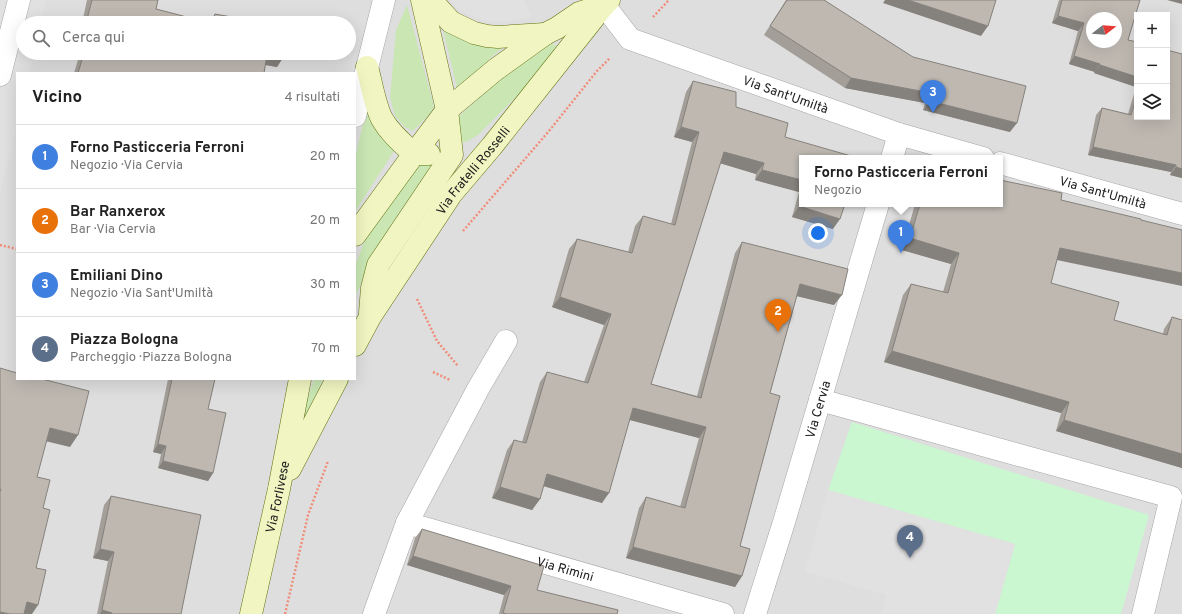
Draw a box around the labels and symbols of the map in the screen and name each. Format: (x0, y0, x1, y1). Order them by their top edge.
north arrow (1086, 12, 1122, 48)
street label: Via Sant'Umiltà (740, 73, 830, 118)
pin: 3 (920, 80, 946, 113)
street label: Via Fratelli Rosselli (434, 124, 514, 219)
street label: Via Sant'Umiltà (1057, 174, 1148, 214)
pin: 1 (888, 220, 914, 253)
your location (808, 223, 828, 243)
pin: 2 (765, 299, 791, 332)
street label: Via Cervia (803, 379, 835, 441)
street label: Via Forlivese (263, 460, 294, 535)
pin: 4 (897, 525, 923, 558)
street label: Via Rimini (534, 555, 595, 586)

